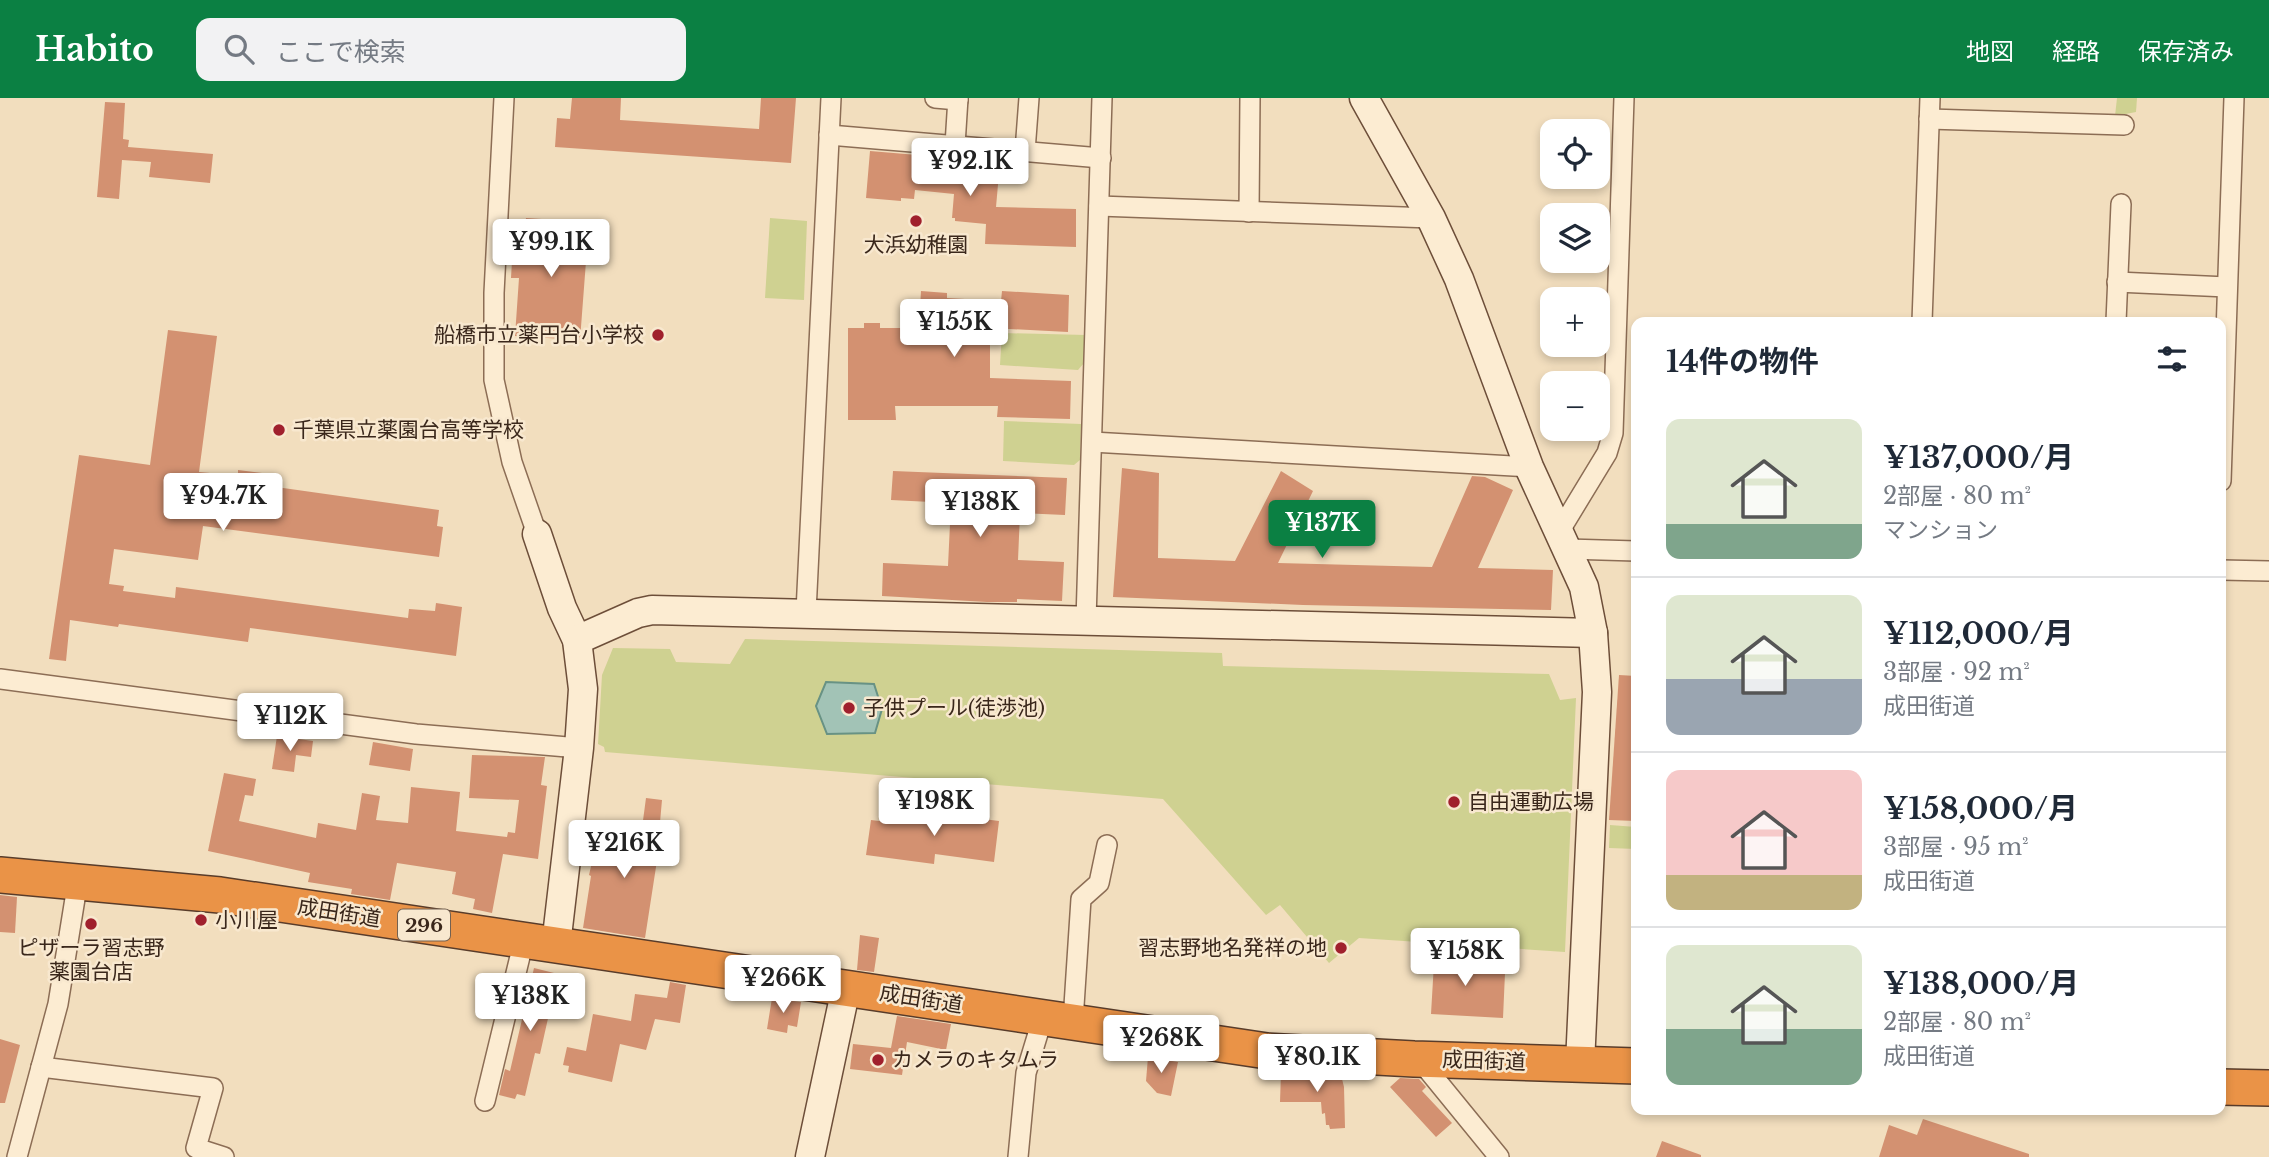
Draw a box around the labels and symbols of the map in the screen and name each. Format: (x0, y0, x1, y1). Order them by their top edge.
pin: ¥92.1K (913, 139, 1027, 198)
marker: 大浜幼稚園 (908, 213, 924, 229)
pin: ¥99.1K (494, 220, 608, 279)
place label: 大浜幼稚園 (864, 232, 969, 258)
pin: ¥155K (905, 300, 1003, 359)
place label: 船橋市立薬円台小学校 (434, 322, 644, 348)
marker: 船橋市立薬円台小学校 (650, 327, 666, 343)
place label: 千葉県立薬園台高等学校 (293, 417, 524, 443)
marker: 千葉県立薬園台高等学校 (271, 422, 287, 438)
pin: ¥94.7K (166, 474, 280, 533)
pin: ¥138K (931, 480, 1029, 539)
pin: ¥137K (1273, 500, 1371, 560)
pin: ¥112K (241, 694, 339, 753)
place label: 子供プール(徒渉池) (863, 695, 1045, 721)
marker: 子供プール(徒渉池) (841, 700, 857, 716)
pin: ¥198K (885, 778, 983, 838)
place label: 自由運動広場 (1468, 789, 1594, 815)
marker: 自由運動広場 (1446, 794, 1462, 810)
pin: ¥216K (575, 820, 673, 880)
street label: 成田街道 (295, 894, 383, 932)
place label: 小川屋 (215, 907, 278, 933)
road number: 296 (398, 910, 450, 940)
marker: 小川屋 (193, 912, 209, 928)
marker: ピザーラ習志野 薬園台店 (83, 916, 99, 932)
pin: ¥158K (1416, 928, 1514, 988)
place label: ピザーラ習志野 薬園台店 (18, 935, 165, 985)
place label: 習志野地名発祥の地 (1138, 935, 1327, 961)
marker: 習志野地名発祥の地 (1333, 940, 1349, 956)
pin: ¥266K (734, 956, 832, 1015)
pin: ¥138K (481, 974, 579, 1033)
street label: 成田街道 (877, 980, 965, 1018)
pin: ¥268K (1112, 1016, 1210, 1075)
pin: ¥80.1K (1260, 1034, 1374, 1094)
place label: カメラのキタムラ (892, 1047, 1059, 1073)
street label: 成田街道 (1442, 1047, 1526, 1075)
marker: カメラのキタムラ (870, 1052, 886, 1068)

